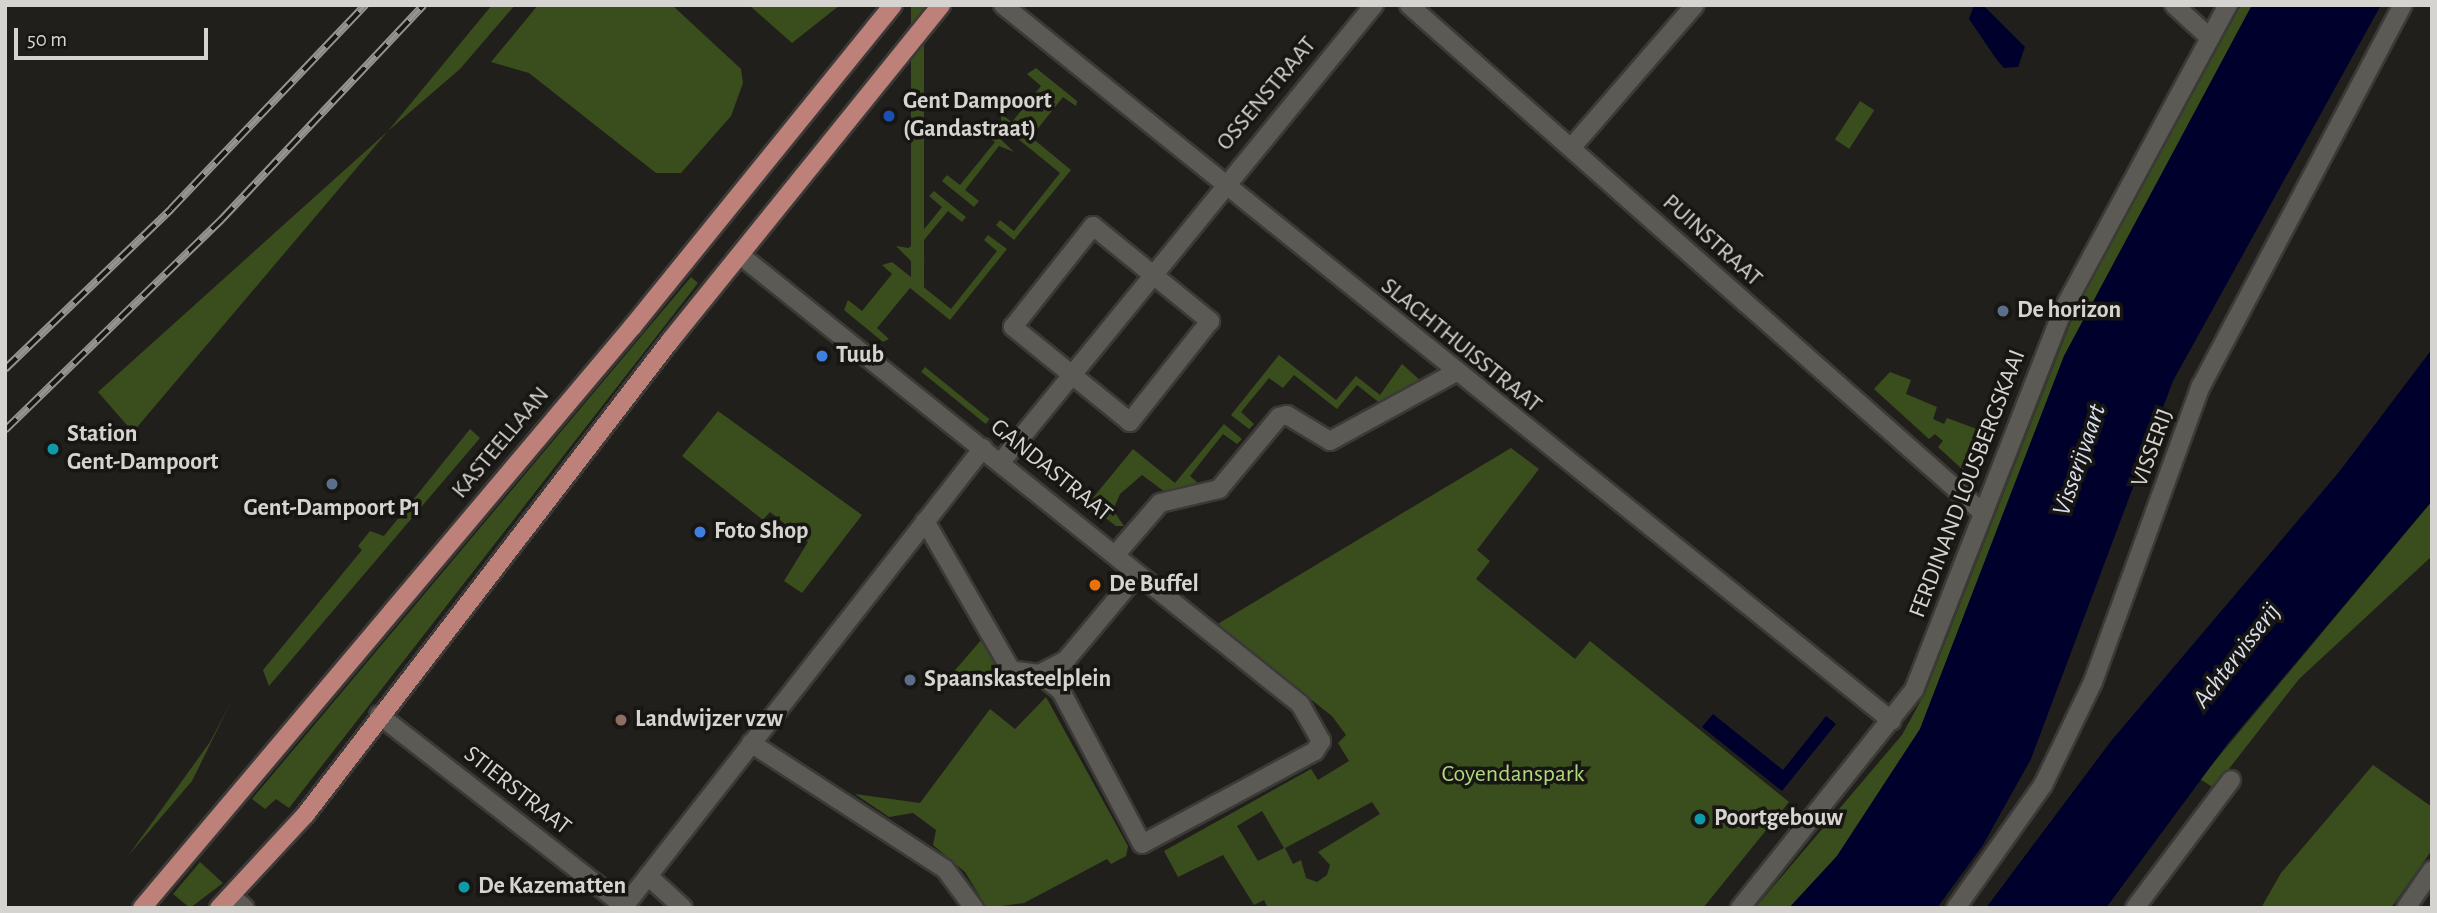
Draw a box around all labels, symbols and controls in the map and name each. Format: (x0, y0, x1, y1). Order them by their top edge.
scale bar (18, 14, 212, 58)
text: 50 m (27, 29, 67, 50)
street label: OSSENSTRAAT (1211, 31, 1323, 157)
place label: Gent Dampoort (Gandastraat) (903, 88, 1052, 144)
marker: Gent Dampoort (Gandastraat) (881, 108, 897, 124)
street label: PUINSTRAAT (1656, 189, 1768, 293)
street label: SLACHTHUISSTRAAT (1375, 272, 1547, 420)
place label: De horizon (2017, 297, 2121, 325)
marker: De horizon (1995, 303, 2011, 319)
place label: Tuub (836, 342, 884, 370)
street label: FERDINAND LOUSBERGSKAAI (1904, 346, 2032, 622)
marker: Tuub (814, 348, 830, 364)
street label: KASTEELLAAN (446, 381, 556, 505)
water label: Visserijvaart (2046, 400, 2114, 520)
street label: VISSERIJ (2126, 405, 2180, 491)
street label: GANDASTRAAT (984, 413, 1118, 529)
place label: Station Gent-Dampoort (67, 421, 218, 477)
marker: Station Gent-Dampoort (45, 441, 61, 457)
marker: Gent-Dampoort P1 (324, 476, 340, 492)
place label: Gent-Dampoort P1 (244, 495, 420, 523)
place label: Foto Shop (714, 518, 808, 546)
marker: Foto Shop (692, 524, 708, 540)
place label: De Buffel (1109, 571, 1199, 599)
marker: De Buffel (1087, 577, 1103, 593)
water label: Achtervisserij (2186, 597, 2288, 715)
place label: Spaanskasteelplein (924, 666, 1111, 694)
marker: Spaanskasteelplein (902, 672, 918, 688)
place label: Landwijzer vzw (635, 706, 783, 734)
marker: Landwijzer vzw (613, 712, 629, 728)
street label: STIERSTRAAT (458, 740, 576, 842)
park label: Coyendanspark (1441, 761, 1585, 789)
place label: Poortgebouw (1714, 805, 1843, 833)
marker: Poortgebouw (1692, 811, 1708, 827)
place label: De Kazematten (478, 873, 626, 901)
marker: De Kazematten (456, 879, 472, 895)

